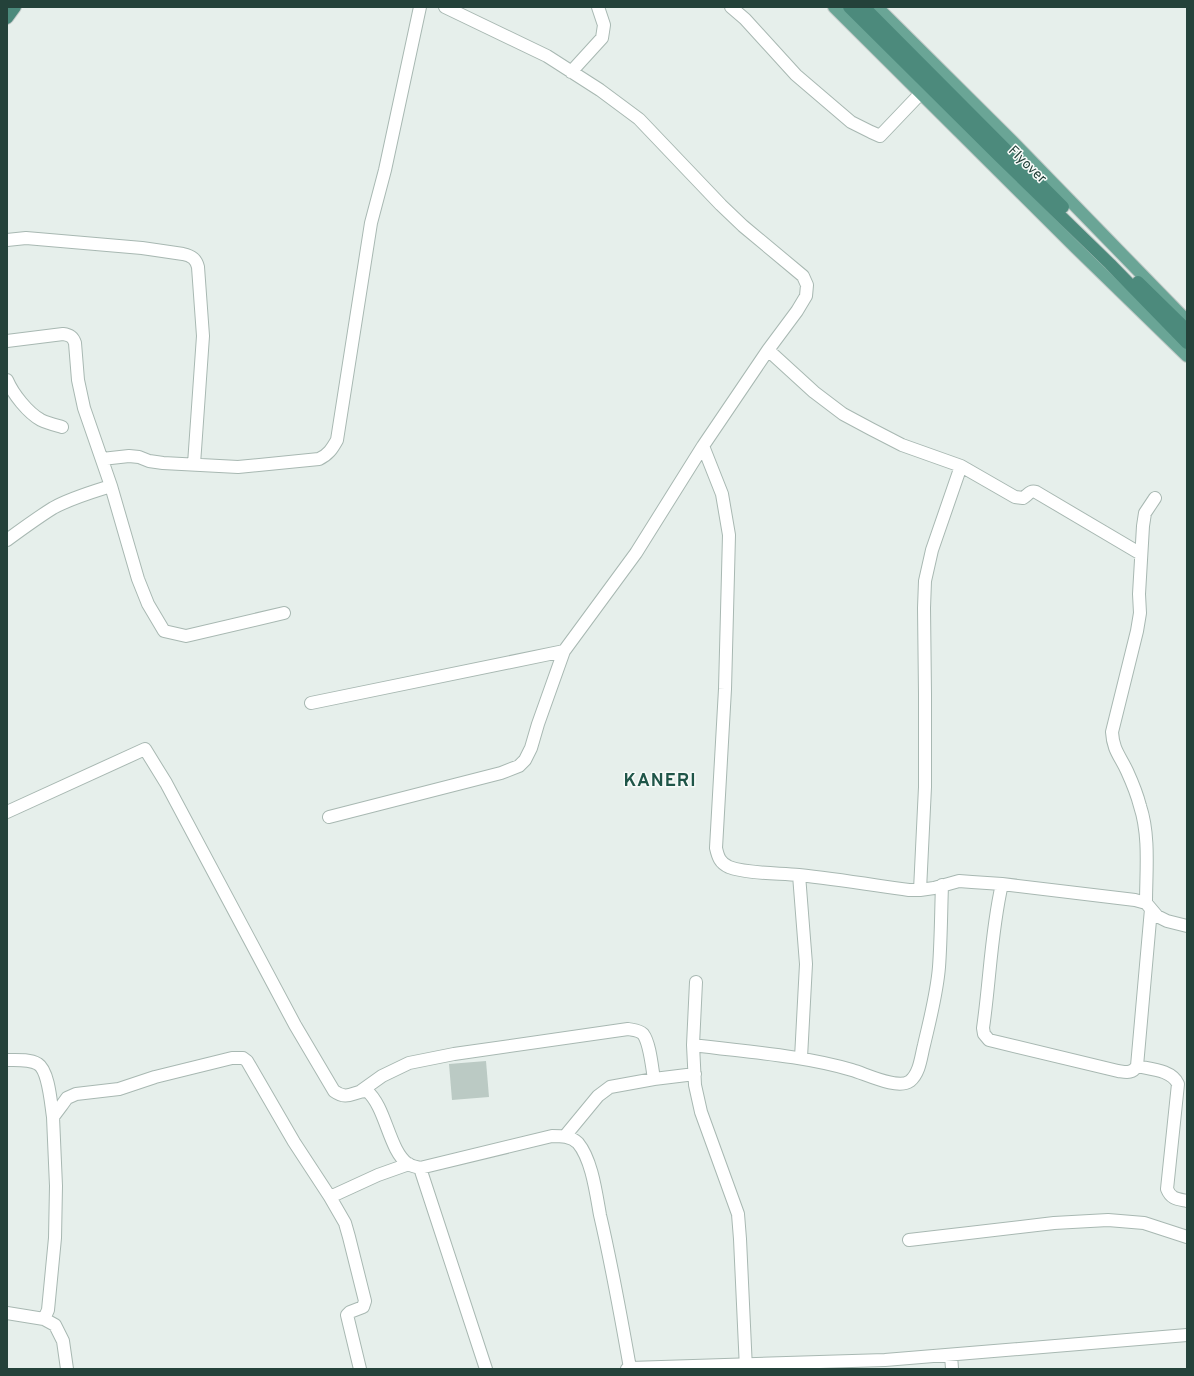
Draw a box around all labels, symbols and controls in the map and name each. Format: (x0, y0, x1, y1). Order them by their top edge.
street label: Flyover (1004, 143, 1050, 188)
district label: KANERI (623, 770, 697, 793)

